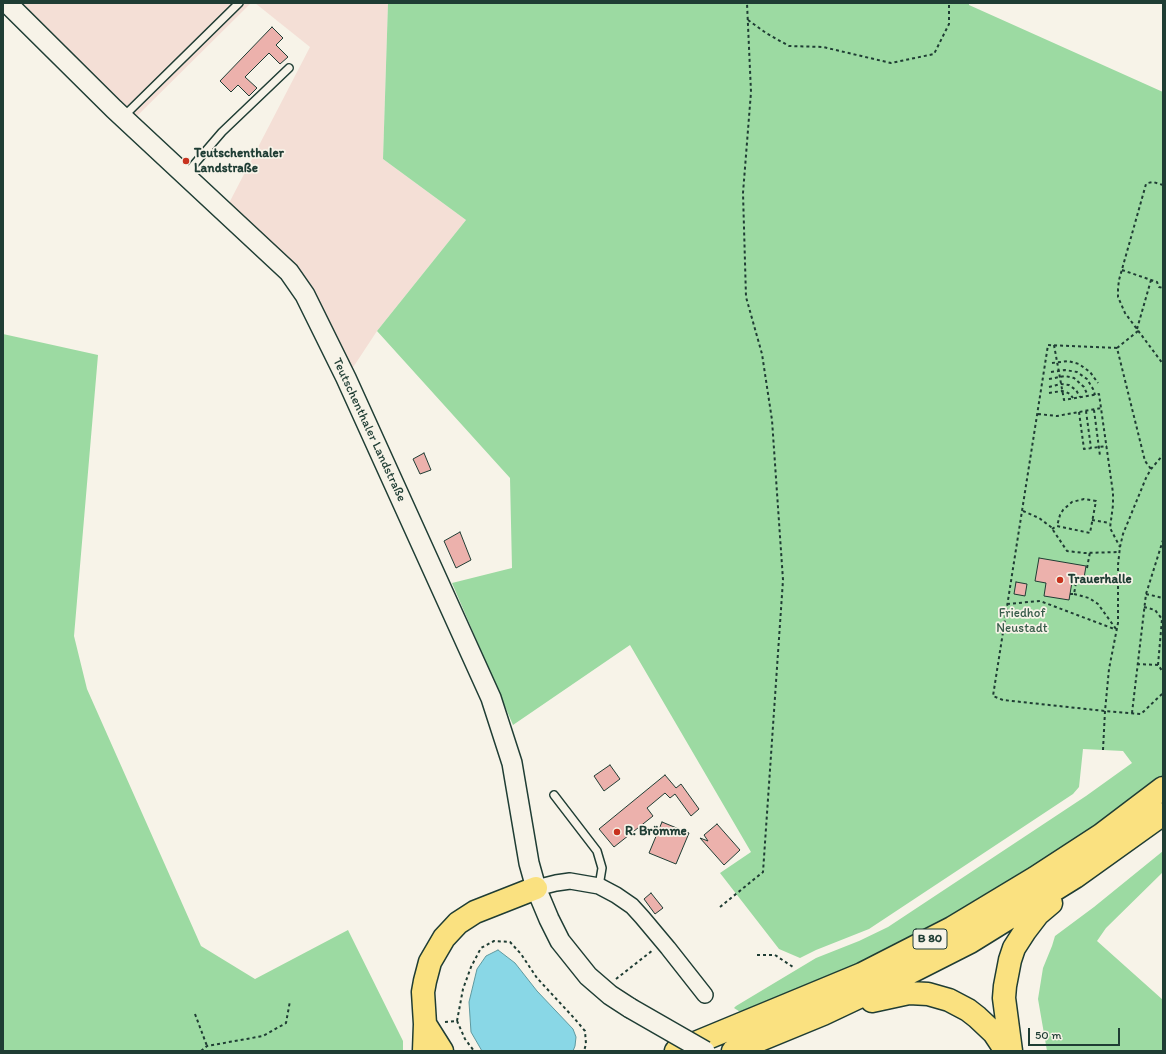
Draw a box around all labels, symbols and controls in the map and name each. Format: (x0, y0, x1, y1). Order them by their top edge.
place label: Teutschenthaler Landstraße (194, 146, 284, 177)
marker: Teutschenthaler Landstraße (181, 156, 191, 166)
street label: Teutschenthaler Landstraße (329, 356, 409, 504)
place label: Trauerhalle (1068, 572, 1132, 588)
marker: Trauerhalle (1055, 575, 1065, 585)
park label: Friedhof Neustadt (996, 606, 1048, 637)
place label: R. Brömme (625, 824, 687, 840)
marker: R. Brömme (612, 827, 622, 837)
road number: B 80 (913, 929, 947, 949)
scale bar (1030, 1020, 1122, 1046)
text: 50 m (1035, 1028, 1061, 1042)

